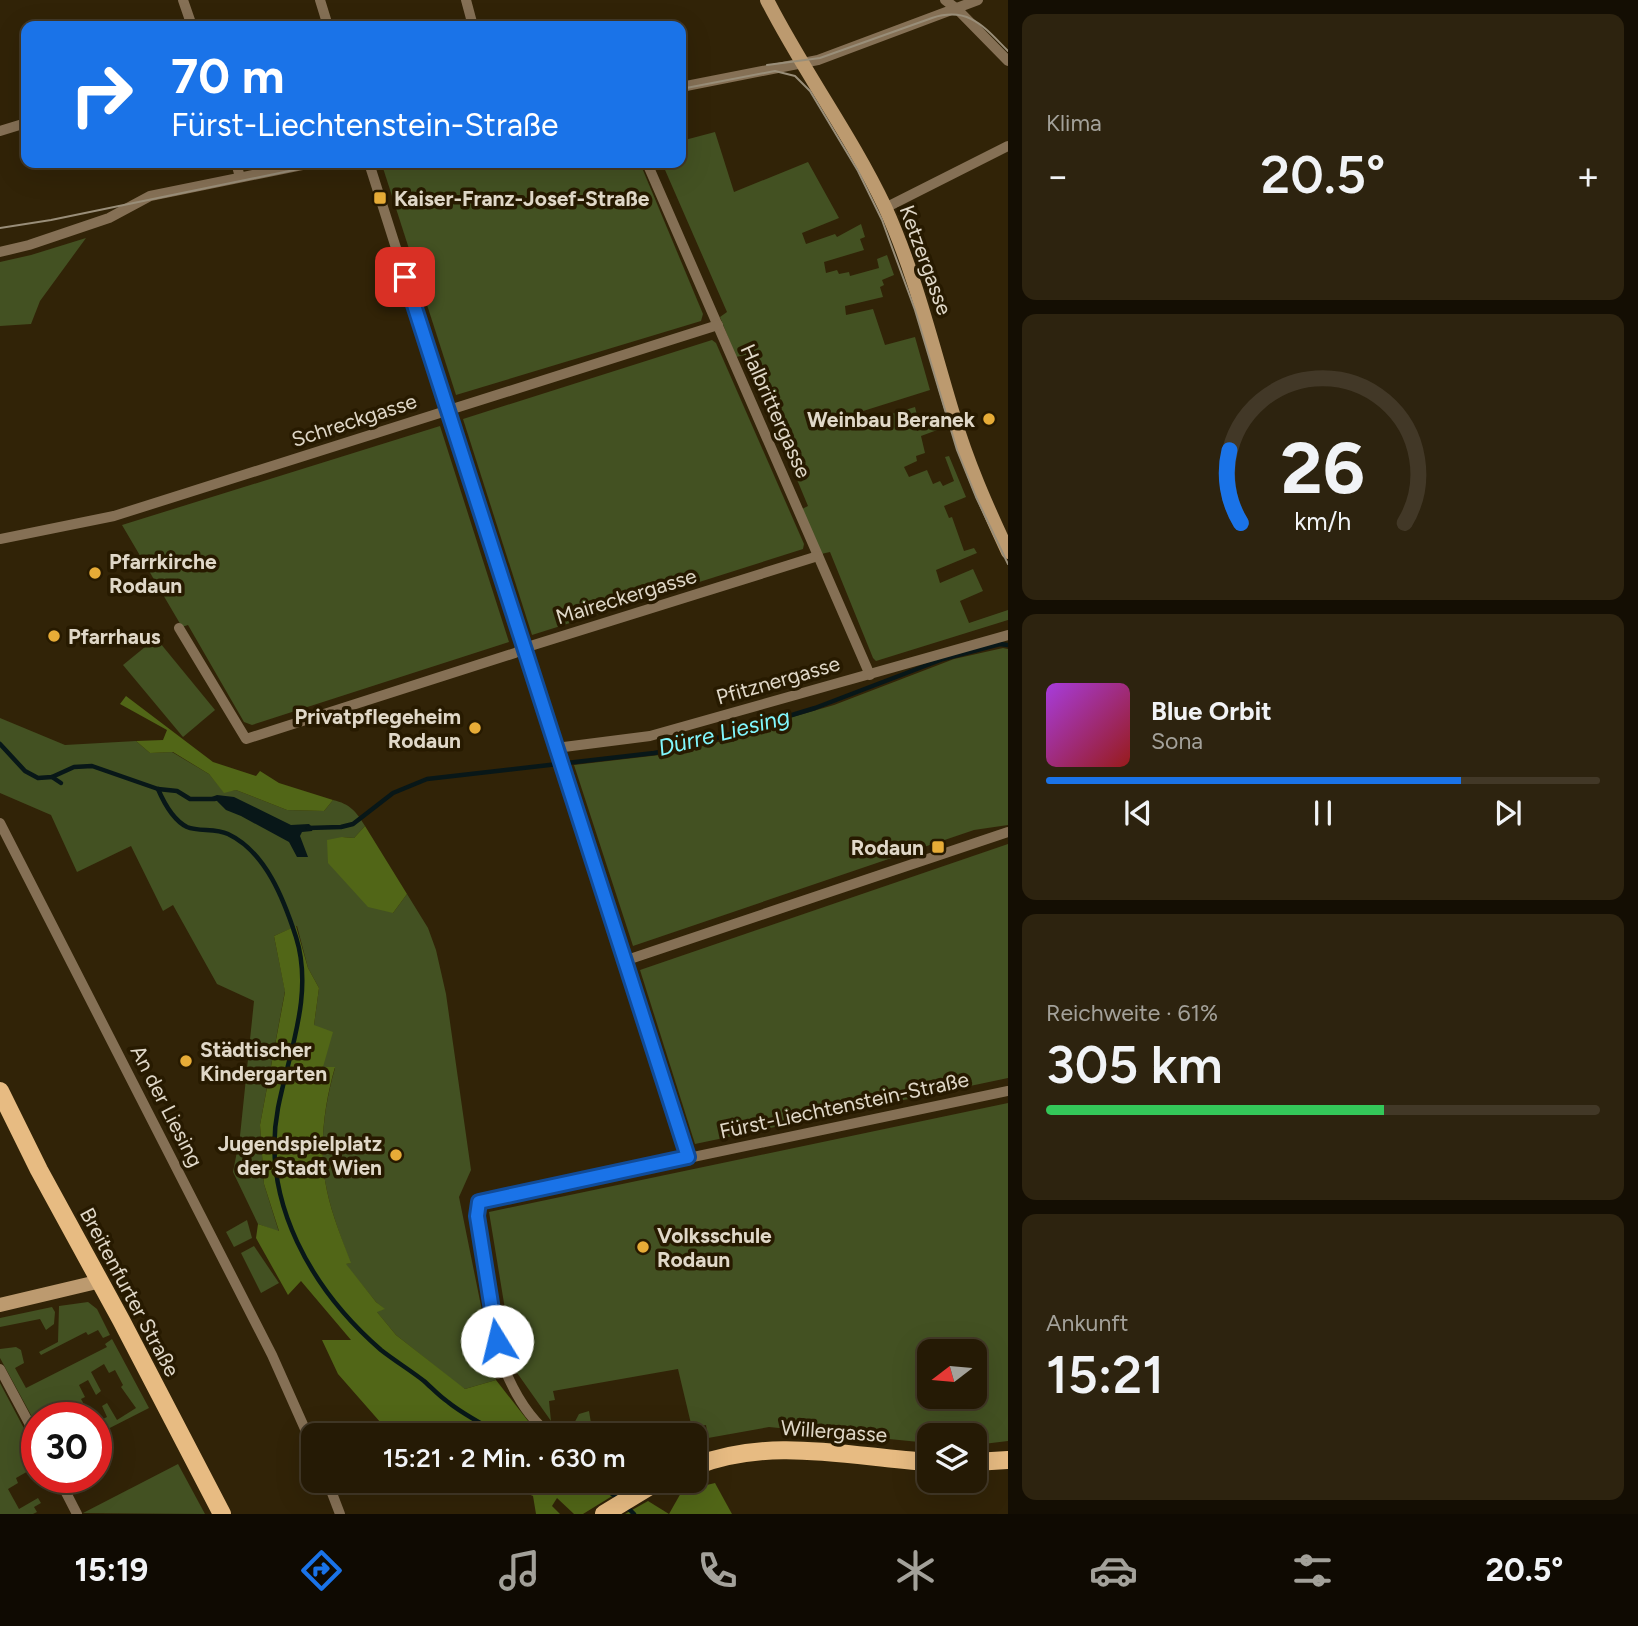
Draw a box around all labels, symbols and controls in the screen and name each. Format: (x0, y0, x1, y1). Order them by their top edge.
text: 70 m (171, 46, 284, 105)
icon: right (56, 49, 147, 140)
text: Fürst-Liechtenstein-Straße (171, 106, 559, 144)
text: Klima (1046, 109, 1102, 137)
text: 20.5° (1261, 144, 1385, 206)
text: − (1046, 153, 1070, 199)
text: + (1576, 153, 1600, 199)
place label: Kaiser-Franz-Josef-Straße (394, 186, 650, 211)
marker: Kaiser-Franz-Josef-Straße (372, 190, 388, 206)
street label: Ketzergasse (895, 202, 957, 318)
pin (375, 247, 435, 307)
icon: arrive (386, 258, 424, 296)
street label: Halbrittergasse (735, 340, 817, 482)
street label: Schreckgasse (288, 388, 420, 452)
place label: Weinbau Beranek (807, 407, 976, 432)
marker: Weinbau Beranek (981, 411, 997, 427)
text: 26 (1281, 424, 1365, 511)
text: km/h (1294, 506, 1352, 536)
place label: Pfarrkirche Rodaun (109, 549, 217, 598)
street label: Maireckergasse (553, 563, 699, 629)
marker: Pfarrkirche Rodaun (87, 565, 103, 581)
place label: Pfarrhaus (68, 624, 161, 649)
marker: Pfarrhaus (46, 628, 62, 644)
street label: Pfitznergasse (713, 650, 843, 710)
text: Blue Orbit (1151, 695, 1272, 727)
water label: Dürre Liesing (655, 702, 793, 762)
place label: Privatpflegeheim Rodaun (295, 704, 461, 753)
marker: Privatpflegeheim Rodaun (467, 720, 483, 736)
text: Sona (1151, 727, 1203, 755)
icon: previous (1119, 794, 1157, 832)
icon: pause (1304, 794, 1342, 832)
icon: next (1489, 794, 1527, 832)
place label: Rodaun (851, 835, 924, 860)
marker: Rodaun (930, 839, 946, 855)
text: Reichweite · 61% (1046, 999, 1218, 1027)
text: 305 km (1046, 1034, 1223, 1096)
place label: Städtischer Kindergarten (200, 1037, 327, 1086)
street label: An der Liesing (126, 1041, 208, 1171)
marker: Städtischer Kindergarten (178, 1053, 194, 1069)
street label: Fürst-Liechtenstein-Straße (717, 1066, 971, 1144)
place label: Jugendspielplatz der Stadt Wien (218, 1131, 382, 1180)
marker: Jugendspielplatz der Stadt Wien (388, 1147, 404, 1163)
street label: Breitenfurter Straße (75, 1203, 185, 1381)
place label: Volksschule Rodaun (657, 1223, 772, 1272)
marker: Volksschule Rodaun (635, 1239, 651, 1255)
position arrow (460, 1304, 534, 1378)
text: Ankunft (1046, 1309, 1128, 1337)
north arrow (917, 1339, 987, 1409)
map controls (917, 1339, 987, 1493)
text: 15:21 (1046, 1344, 1164, 1406)
speed limit sign: 30 (21, 1402, 112, 1493)
street label: Willergasse (780, 1415, 888, 1447)
button: layers (917, 1423, 987, 1493)
text: 15:21 · 2 Min. · 630 m (383, 1442, 625, 1474)
icon: directions (297, 1546, 346, 1595)
icon: music (495, 1546, 544, 1595)
icon: phone (693, 1546, 742, 1595)
icon: climate (891, 1546, 940, 1595)
icon: car (1089, 1546, 1138, 1595)
icon: filters (1288, 1546, 1337, 1595)
text: 15:19 (75, 1551, 148, 1589)
text: 20.5° (1486, 1551, 1563, 1589)

